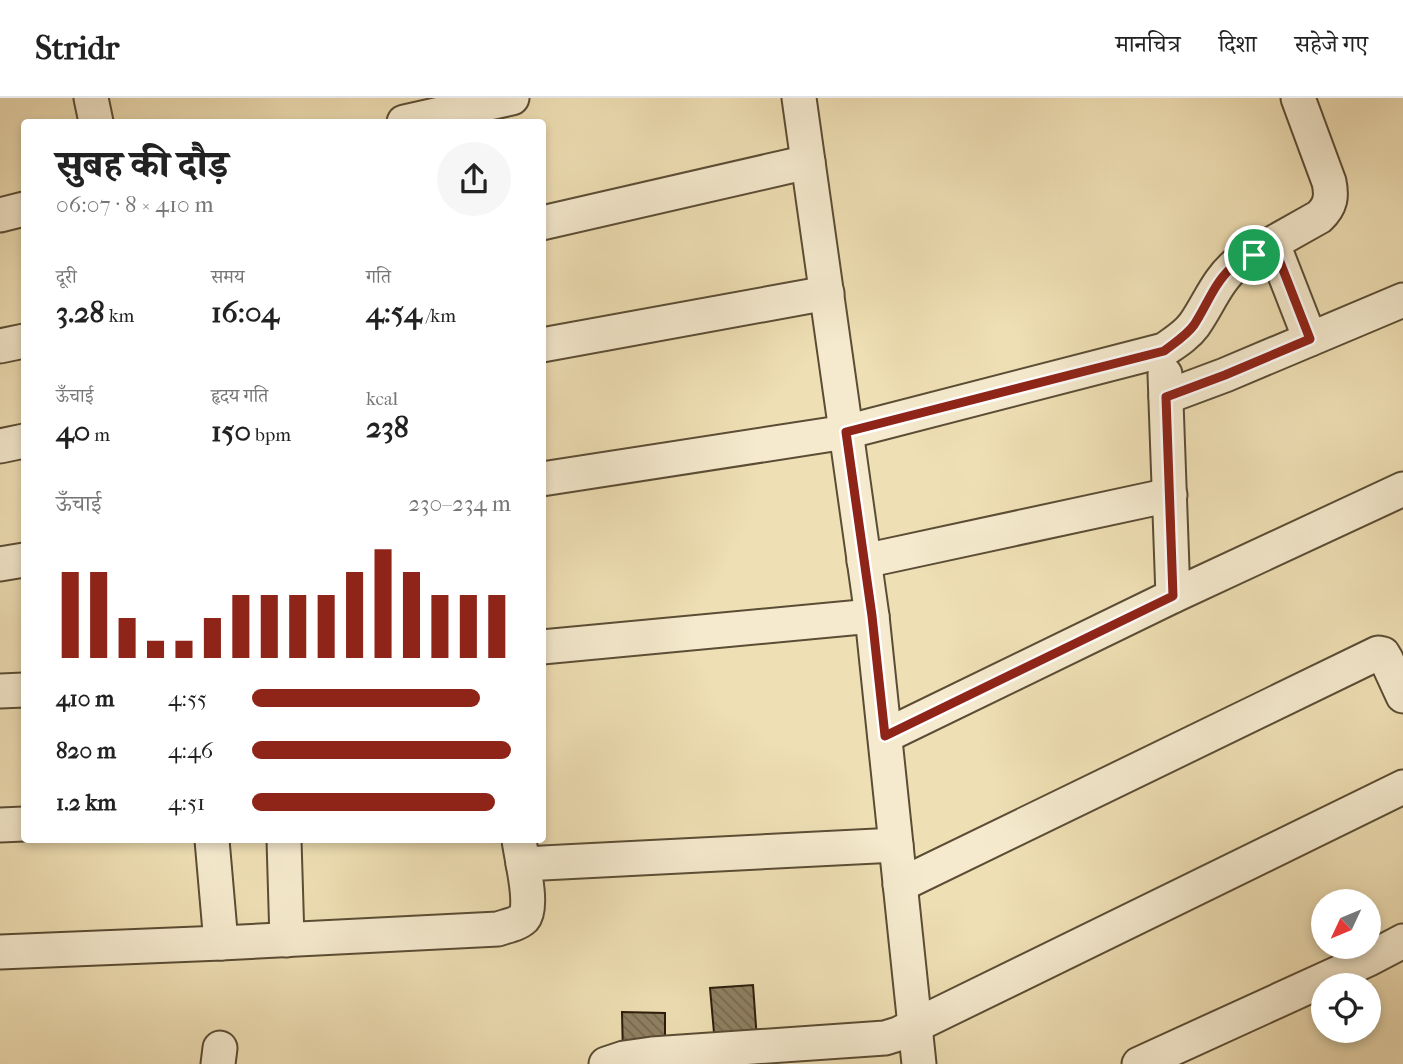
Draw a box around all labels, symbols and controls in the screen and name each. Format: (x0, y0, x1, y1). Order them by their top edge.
text: Stridr (35, 29, 119, 68)
text: मानचित्र (1115, 30, 1180, 58)
text: दिशा (1218, 30, 1257, 58)
text: सहेजे गए (1295, 30, 1368, 58)
text: सुबह की दौड़ (56, 142, 228, 187)
button: share (437, 142, 511, 216)
text: 06:07 · 8 × 410 m (56, 191, 214, 218)
pin (1224, 225, 1284, 285)
icon: arrive (1235, 236, 1273, 274)
text: दूरी (56, 266, 77, 288)
text: समय (211, 266, 244, 288)
text: गति (366, 266, 391, 288)
text: 3.28 (56, 295, 105, 330)
text: 16:04 (211, 295, 279, 330)
text: 4:54 (366, 295, 422, 330)
text: km (105, 305, 134, 327)
text: /km (422, 305, 456, 327)
text: ऊँचाई (56, 385, 93, 407)
text: हृदय गति (211, 385, 268, 407)
text: kcal (366, 388, 398, 410)
text: 238 (366, 410, 409, 445)
text: 40 (56, 414, 90, 449)
text: 150 (211, 414, 251, 449)
text: m (90, 424, 110, 446)
text: bpm (251, 424, 291, 446)
text: ऊँचाई (56, 490, 101, 517)
text: 230–234 m (408, 490, 511, 517)
text: 410 m (56, 685, 114, 712)
text: 4:55 (168, 685, 207, 712)
text: 820 m (56, 737, 116, 764)
text: 4:46 (168, 737, 213, 764)
text: 1.2 km (56, 789, 116, 816)
text: 4:51 (168, 789, 205, 816)
north arrow (1311, 889, 1381, 959)
map controls (1311, 889, 1381, 1043)
button: locate (1311, 973, 1381, 1043)

